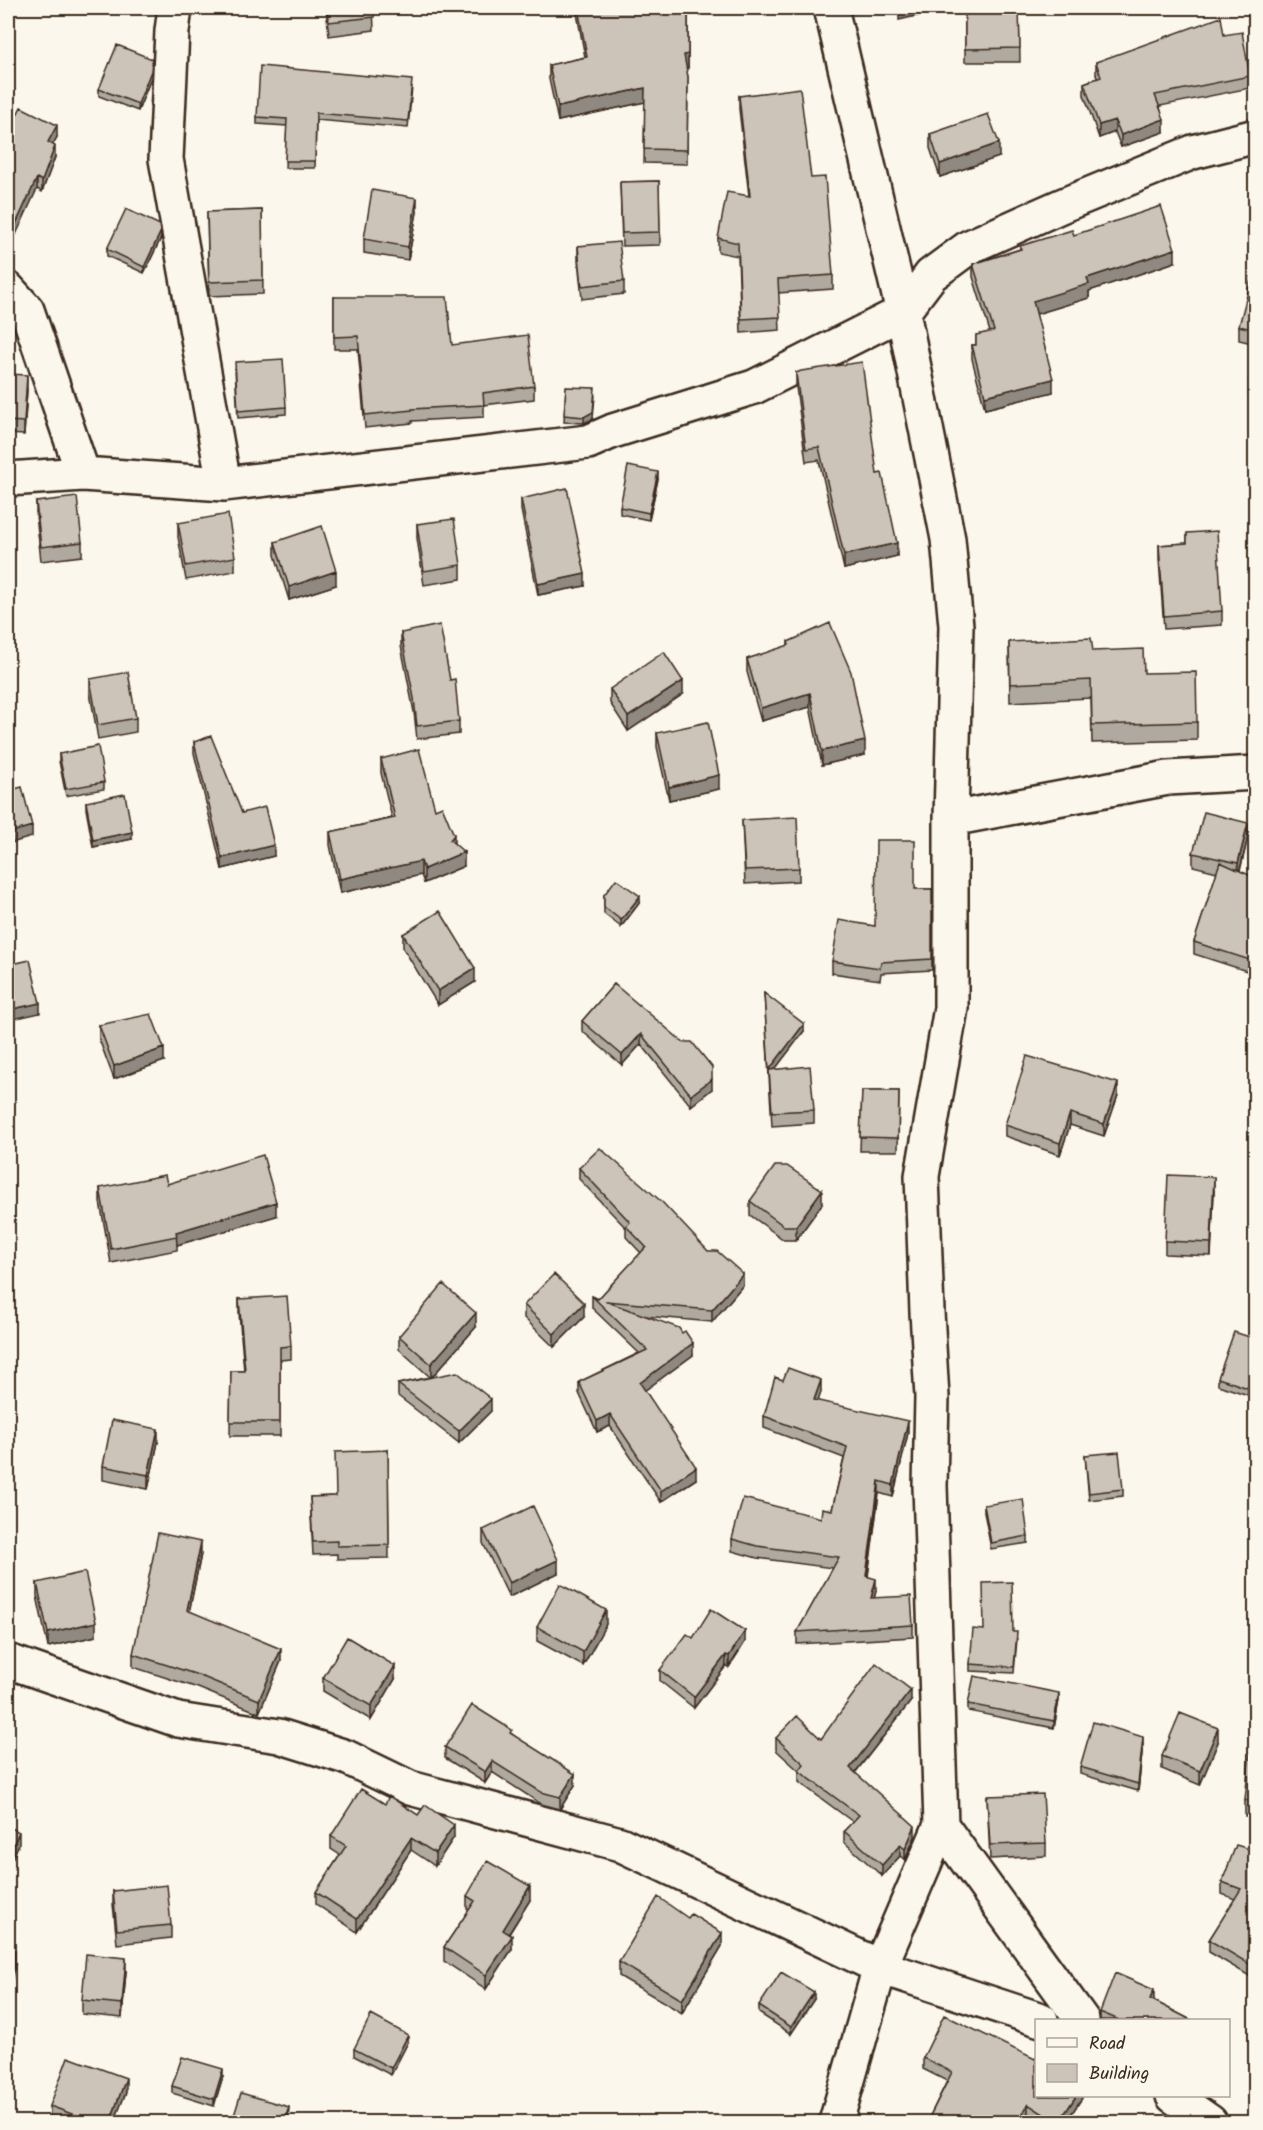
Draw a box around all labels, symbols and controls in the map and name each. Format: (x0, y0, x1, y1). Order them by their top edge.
legend (1035, 2019, 1230, 2097)
text: Road (1089, 2030, 1126, 2059)
text: Building (1089, 2060, 1149, 2089)

